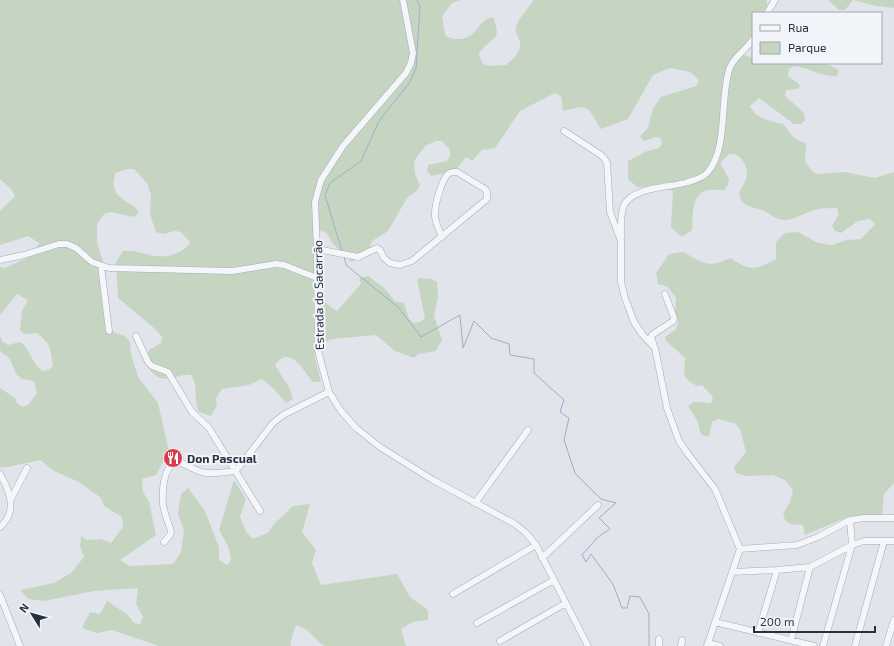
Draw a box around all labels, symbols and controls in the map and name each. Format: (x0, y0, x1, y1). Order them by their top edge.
legend (752, 12, 882, 64)
text: Rua (788, 20, 809, 34)
text: Parque (788, 40, 826, 54)
street label: Estrada do Sacarrão (310, 240, 326, 350)
restaurant icon: Don Pascual (162, 447, 184, 469)
place label: Don Pascual (187, 451, 257, 465)
north arrow (12, 594, 52, 634)
text: N (16, 601, 31, 615)
scale bar (754, 608, 875, 634)
text: 200 m (760, 614, 794, 628)

